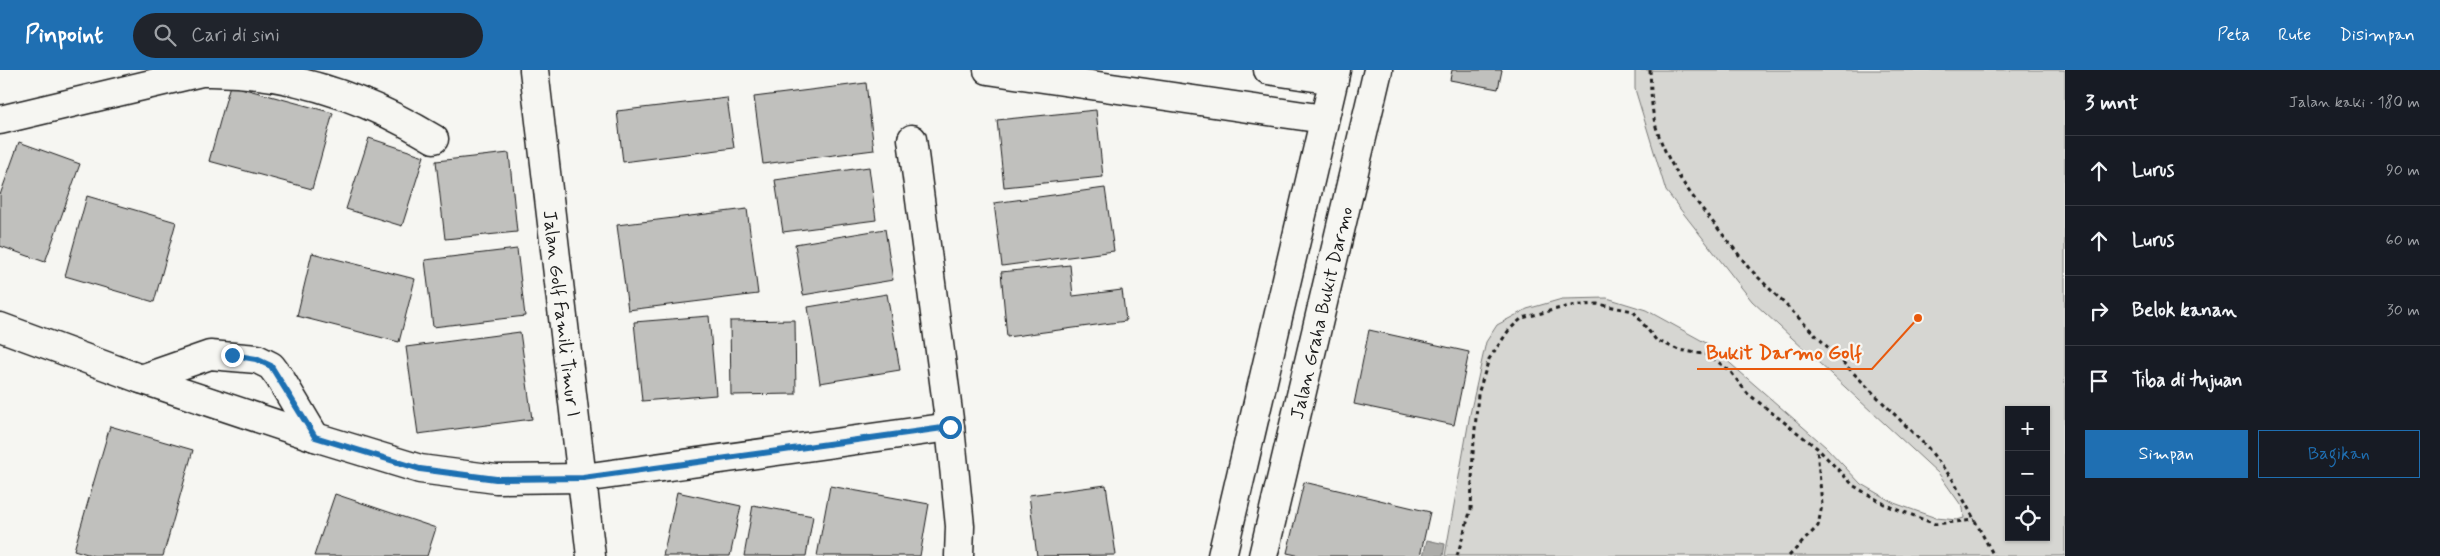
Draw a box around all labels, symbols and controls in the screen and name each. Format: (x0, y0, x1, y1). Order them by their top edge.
search box (133, 13, 483, 58)
text: Pinpoint (25, 20, 103, 51)
icon: search (151, 21, 179, 49)
text: Cari di sini (191, 23, 280, 48)
text: Peta (2217, 23, 2250, 47)
text: Rute (2278, 23, 2311, 47)
text: Disimpan (2339, 23, 2415, 47)
text: 3 mnt (2085, 89, 2138, 117)
text: Jalan kaki · 180 m (2289, 92, 2420, 113)
icon: ahead (2085, 157, 2113, 185)
text: Lurus (2132, 158, 2174, 183)
text: 90 m (2386, 160, 2420, 181)
street label: Jalan Graha Bukit Darmo (1285, 204, 1359, 422)
street label: Jalan Golf Famili Timur I (537, 209, 586, 418)
icon: ahead (2085, 227, 2113, 255)
text: Lurus (2132, 228, 2174, 253)
text: 60 m (2386, 230, 2420, 251)
icon: right (2085, 297, 2113, 325)
text: Belok kanan (2132, 298, 2237, 323)
text: 30 m (2387, 300, 2420, 321)
callout: Bukit Darmo Golf (1697, 334, 1872, 369)
text: Bukit Darmo Golf (1706, 340, 1862, 367)
route end (221, 344, 244, 367)
icon: arrive (2085, 367, 2113, 395)
text: Tiba di tujuan (2132, 368, 2243, 393)
map controls (2005, 406, 2050, 541)
button: + (2005, 406, 2050, 451)
route start (939, 416, 962, 439)
button: Simpan (2085, 430, 2248, 478)
button: Bagikan (2258, 430, 2420, 478)
button: − (2005, 451, 2050, 496)
button: locate (2005, 496, 2050, 541)

